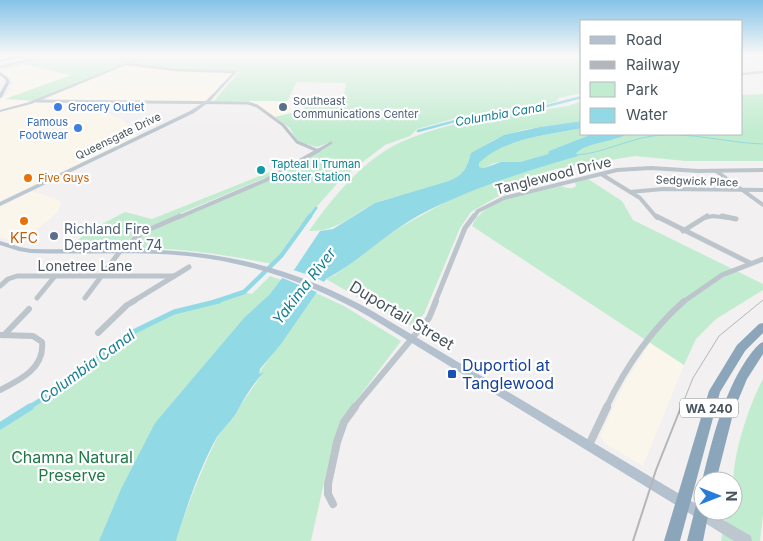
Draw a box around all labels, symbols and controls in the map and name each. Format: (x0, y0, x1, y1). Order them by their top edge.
legend (580, 20, 743, 135)
text: Road (626, 30, 662, 49)
text: Railway (626, 55, 681, 74)
text: Park (626, 80, 659, 99)
place label: Southeast Communications Center (293, 94, 418, 121)
water label: Columbia Canal (454, 99, 546, 129)
place label: Grocery Outlet (68, 100, 145, 114)
marker: Grocery Outlet (52, 101, 64, 113)
marker: Southeast Communications Center (277, 101, 289, 113)
text: Water (626, 105, 668, 124)
street label: Queensgate Drive (73, 109, 163, 163)
place label: Famous Footwear (19, 115, 68, 142)
marker: Famous Footwear (72, 122, 84, 134)
street label: Tanglewood Drive (493, 152, 613, 198)
place label: Tapteal II Truman Booster Station (271, 157, 361, 184)
marker: Tapteal II Truman Booster Station (255, 164, 267, 176)
place label: Five Guys (38, 171, 90, 185)
marker: Five Guys (22, 172, 34, 184)
street label: Sedgwick Place (655, 173, 739, 189)
marker: KFC (18, 215, 30, 227)
place label: Richland Fire Department 74 (64, 220, 162, 253)
place label: KFC (10, 229, 38, 246)
marker: Richland Fire Department 74 (48, 230, 60, 242)
water label: Yakima River (268, 243, 340, 328)
street label: Lonetree Lane (38, 257, 132, 274)
street label: Duportail Street (346, 276, 458, 354)
water label: Columbia Canal (35, 325, 139, 407)
place label: Duportiol at Tanglewood (462, 355, 554, 393)
marker: Duportiol at Tanglewood (446, 368, 458, 380)
road number: WA 240 (680, 398, 738, 418)
park label: Chamna Natural Preserve (11, 447, 133, 485)
north arrow (693, 471, 743, 521)
text: N (723, 491, 740, 501)

